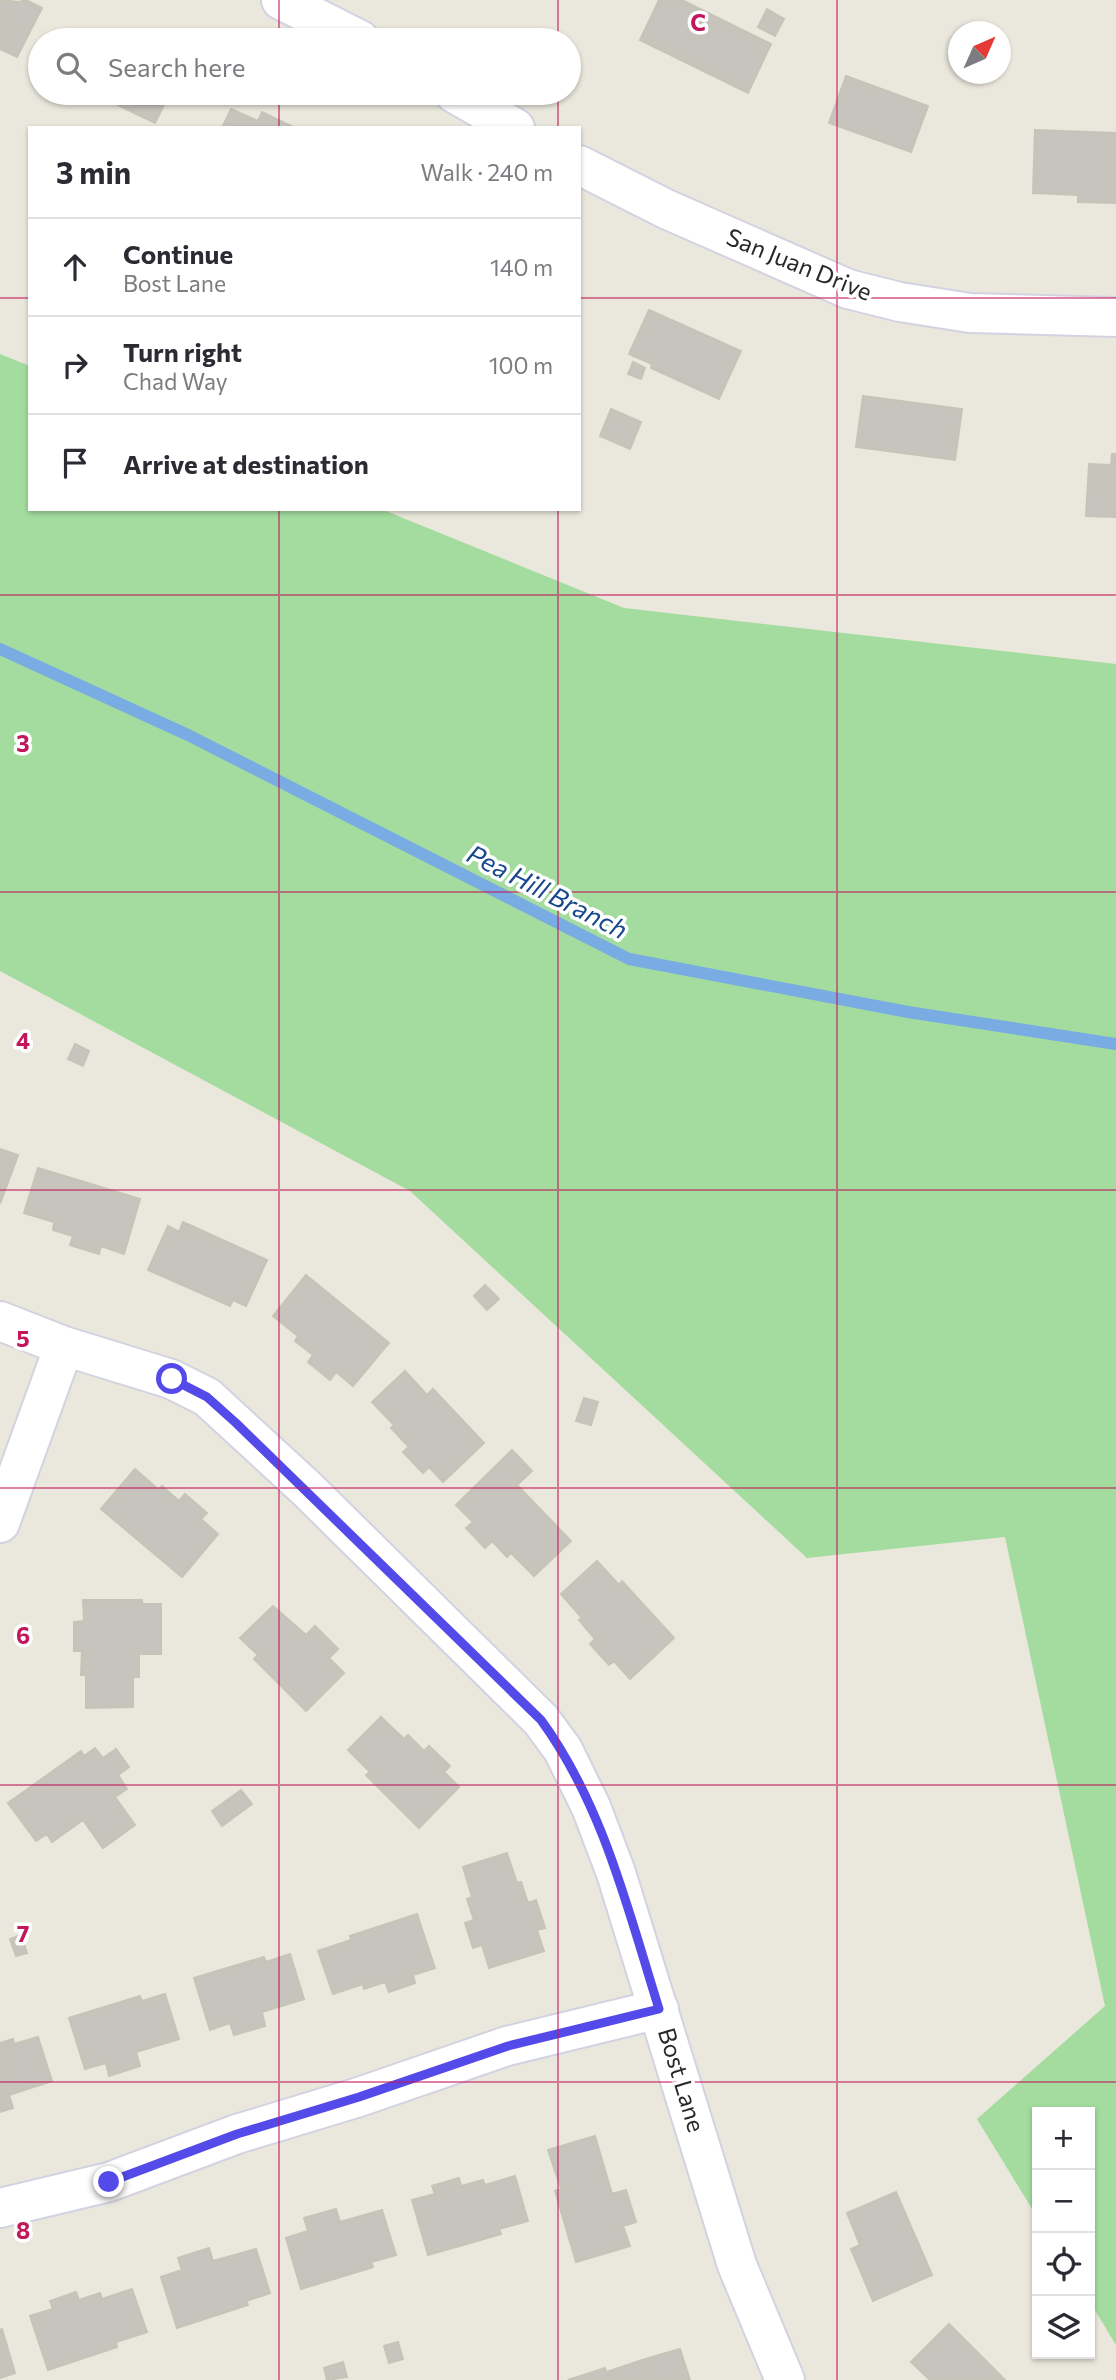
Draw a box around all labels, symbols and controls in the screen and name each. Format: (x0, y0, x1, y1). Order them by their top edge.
text: C (690, 8, 706, 36)
north arrow (948, 21, 1011, 84)
search box (28, 28, 581, 105)
icon: search (52, 48, 90, 86)
text: Search here (108, 51, 246, 82)
text: 3 min (56, 153, 131, 190)
text: Walk · 240 m (421, 158, 553, 186)
street label: San Juan Drive (723, 221, 877, 306)
text: Continue (123, 238, 233, 269)
icon: ahead (56, 248, 94, 286)
text: 140 m (490, 253, 553, 281)
text: Bost Lane (123, 269, 226, 297)
text: Turn right (123, 336, 242, 367)
icon: right (56, 346, 94, 384)
text: 100 m (489, 351, 553, 379)
text: Chad Way (123, 367, 228, 395)
icon: arrive (56, 444, 94, 482)
text: Arrive at destination (123, 448, 369, 479)
text: 3 (16, 729, 30, 757)
water label: Pea Hill Branch (462, 837, 633, 944)
text: 4 (16, 1026, 30, 1054)
text: 5 (16, 1324, 30, 1352)
route start (156, 1363, 187, 1394)
text: 6 (16, 1621, 30, 1649)
text: 7 (17, 1919, 29, 1947)
street label: Bost Lane (653, 2024, 712, 2135)
map controls (1032, 2107, 1095, 2359)
button: + (1032, 2107, 1095, 2170)
route end (93, 2166, 124, 2197)
button: − (1032, 2170, 1095, 2233)
text: 8 (16, 2216, 30, 2244)
button: locate (1032, 2233, 1095, 2296)
button: layers (1032, 2296, 1095, 2359)

